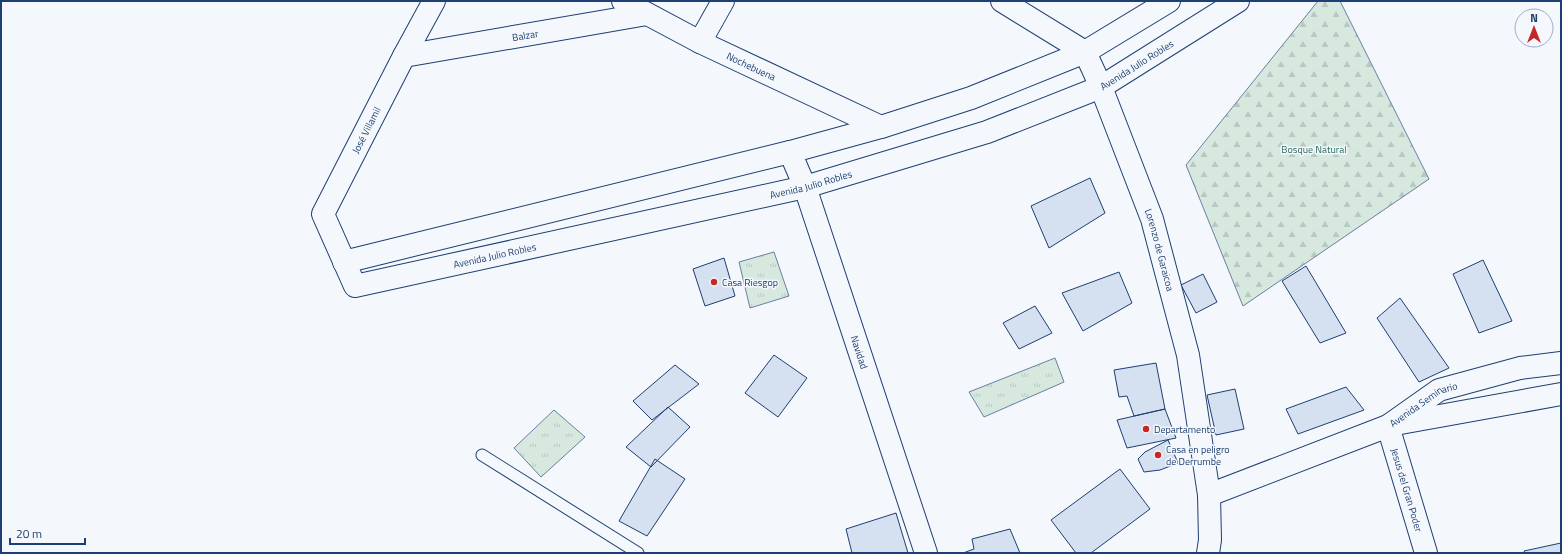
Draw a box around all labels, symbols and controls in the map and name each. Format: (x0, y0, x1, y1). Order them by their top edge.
north arrow (1514, 8, 1554, 48)
text: N (1530, 10, 1538, 26)
street label: Balzar (511, 26, 540, 45)
street label: Avenida Julio Robles (1097, 36, 1177, 94)
street label: Nochebuena (724, 49, 778, 85)
street label: José Villamil (348, 104, 385, 156)
park label: Bosque Natural (1281, 142, 1347, 157)
street label: Avenida Julio Robles (768, 166, 854, 203)
street label: Lorenzo de Garaicoa (1141, 206, 1178, 293)
street label: Avenida Julio Robles (452, 239, 538, 272)
place label: Casa Riesgop (722, 275, 778, 290)
marker: Casa Riesgop (709, 277, 719, 287)
street label: Navidad (847, 334, 872, 371)
street label: Avenida Seminario (1386, 378, 1459, 431)
place label: Departamento (1154, 422, 1215, 437)
marker: Departamento (1141, 424, 1151, 434)
place label: Casa en peligro de Derrumbe (1166, 442, 1230, 469)
street label: Jesus del Gran Poder (1387, 446, 1426, 534)
marker: Casa en peligro de Derrumbe (1153, 450, 1163, 460)
scale bar (10, 520, 85, 546)
text: 20 m (16, 524, 42, 543)

